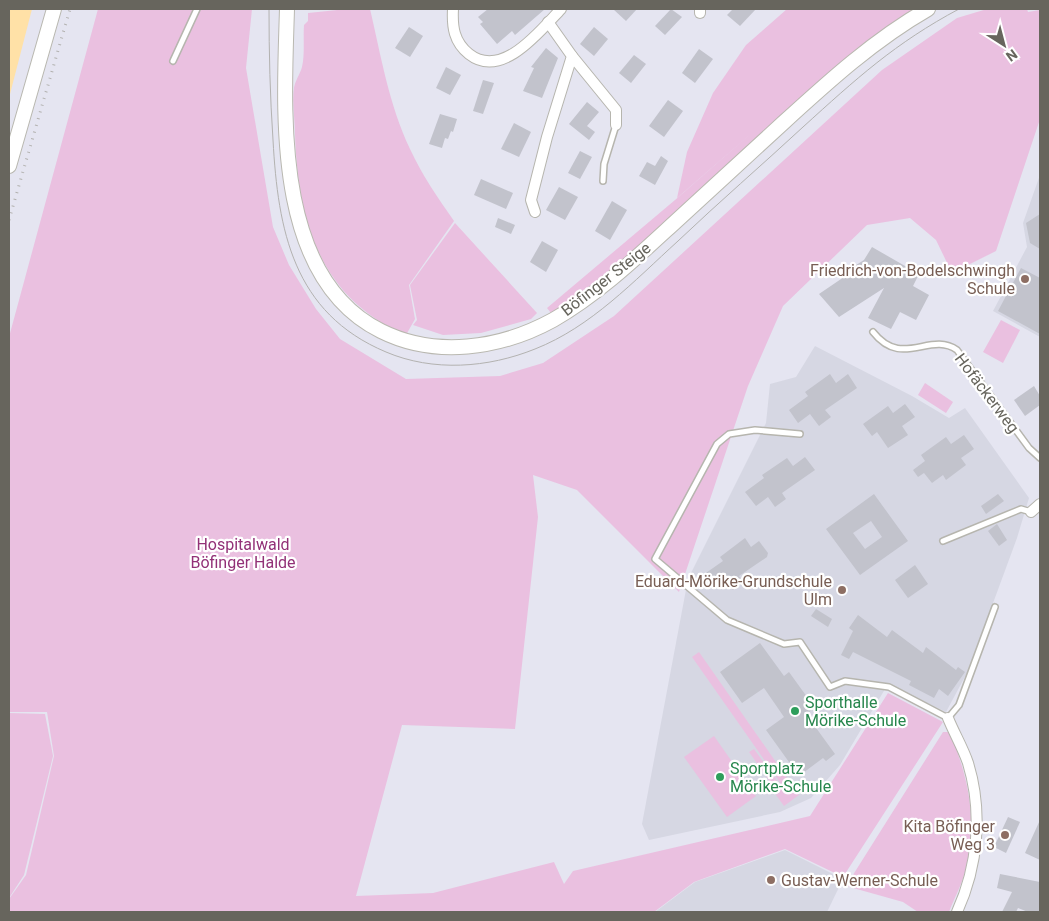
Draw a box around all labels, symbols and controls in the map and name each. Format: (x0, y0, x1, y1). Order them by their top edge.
north arrow (979, 20, 1029, 70)
text: N (1003, 46, 1020, 65)
street label: Böfinger Steige (558, 238, 654, 320)
place label: Friedrich-von-Bodelschwingh Schule (810, 261, 1015, 298)
marker: Friedrich-von-Bodelschwingh Schule (1019, 273, 1031, 285)
street label: Hofäckerweg (951, 349, 1023, 437)
park label: Hospitalwald Böfinger Halde (190, 535, 296, 572)
place label: Eduard-Mörike-Grundschule Ulm (635, 572, 832, 609)
marker: Eduard-Mörike-Grundschule Ulm (836, 584, 848, 596)
place label: Sporthalle Mörike-Schule (805, 693, 906, 730)
marker: Sporthalle Mörike-Schule (789, 705, 801, 717)
place label: Sportplatz Mörike-Schule (730, 759, 831, 796)
marker: Sportplatz Mörike-Schule (714, 771, 726, 783)
place label: Kita Böfinger Weg 3 (903, 817, 996, 854)
marker: Kita Böfinger Weg 3 (999, 829, 1011, 841)
place label: Gustav-Werner-Schule (781, 871, 938, 890)
marker: Gustav-Werner-Schule (765, 874, 777, 886)

